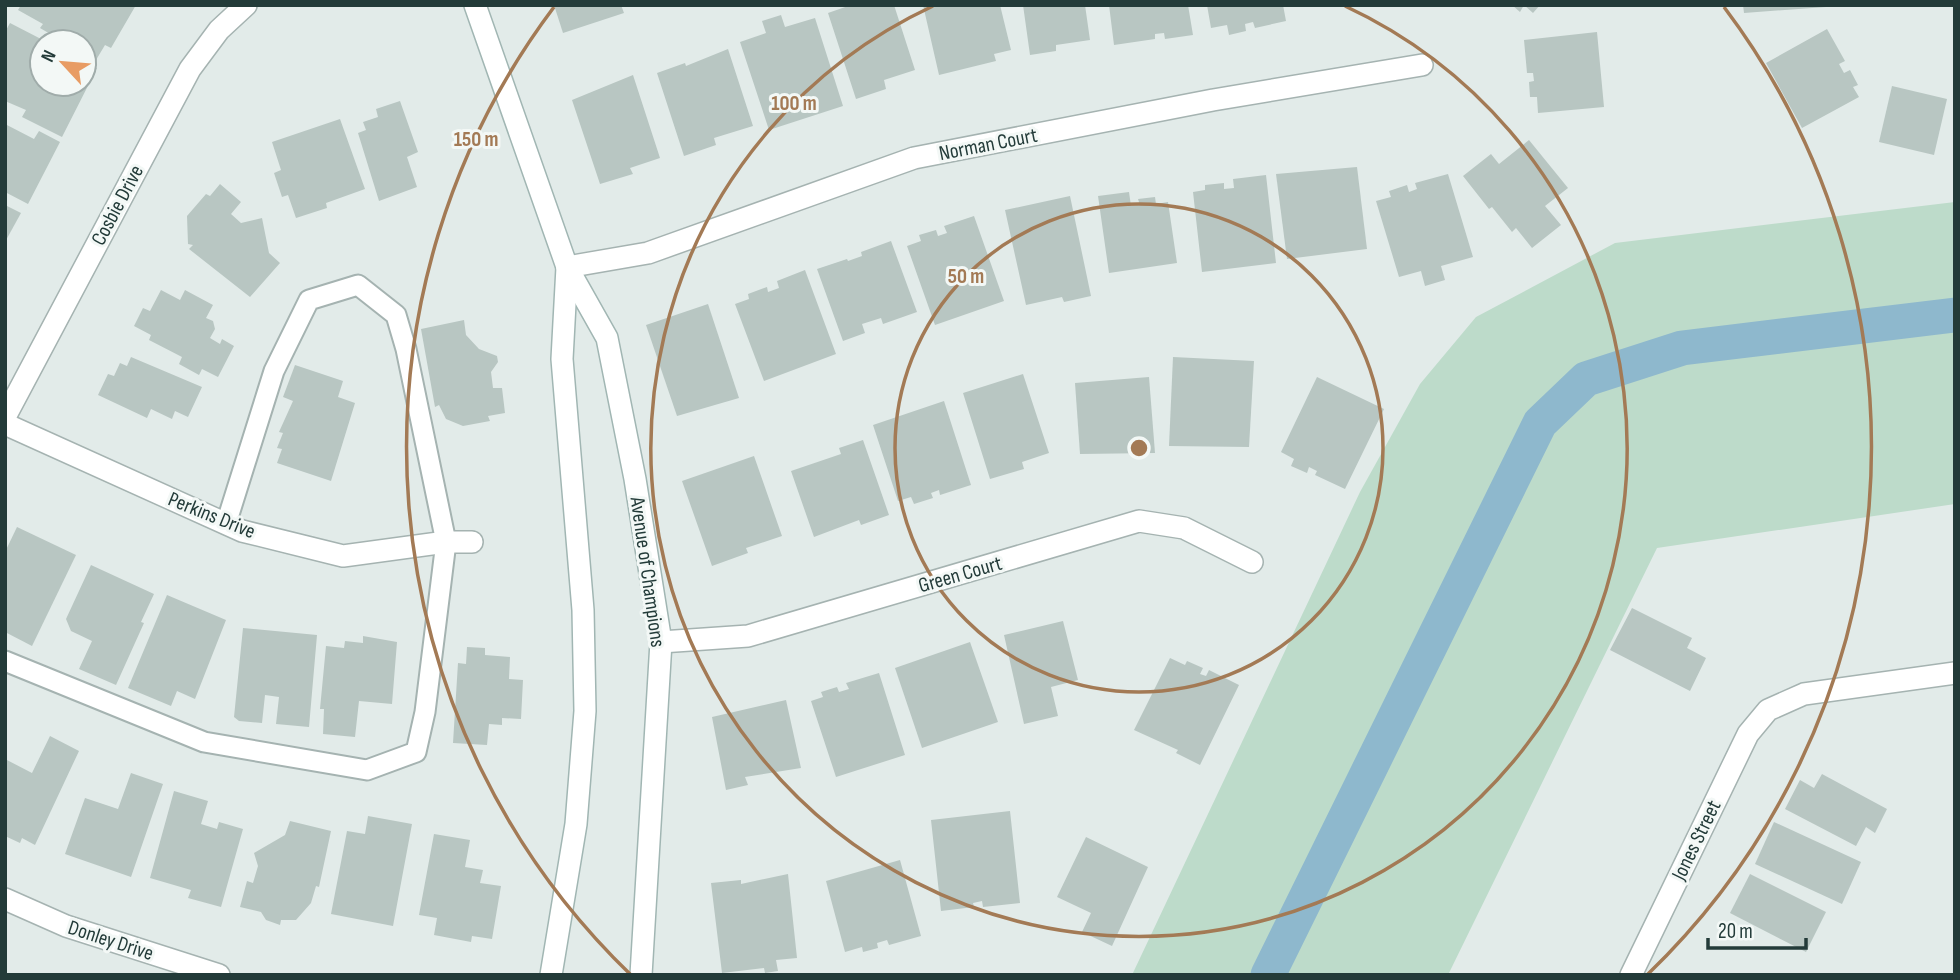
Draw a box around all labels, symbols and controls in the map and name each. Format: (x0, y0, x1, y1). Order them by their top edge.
north arrow (28, 28, 98, 98)
text: N (37, 47, 62, 66)
text: 100 m (771, 91, 817, 116)
street label: Norman Court (937, 123, 1039, 166)
text: 150 m (454, 127, 498, 152)
street label: Cosbie Drive (86, 161, 149, 250)
text: 50 m (948, 264, 984, 289)
centre of rings (1127, 436, 1151, 460)
street label: Perkins Drive (165, 487, 259, 544)
street label: Avenue of Champions (624, 494, 670, 649)
street label: Green Court (916, 551, 1005, 598)
street label: Jones Street (1666, 796, 1726, 885)
scale bar (1708, 906, 1806, 950)
street label: Donley Drive (65, 915, 157, 966)
text: 20 m (1718, 919, 1753, 944)

